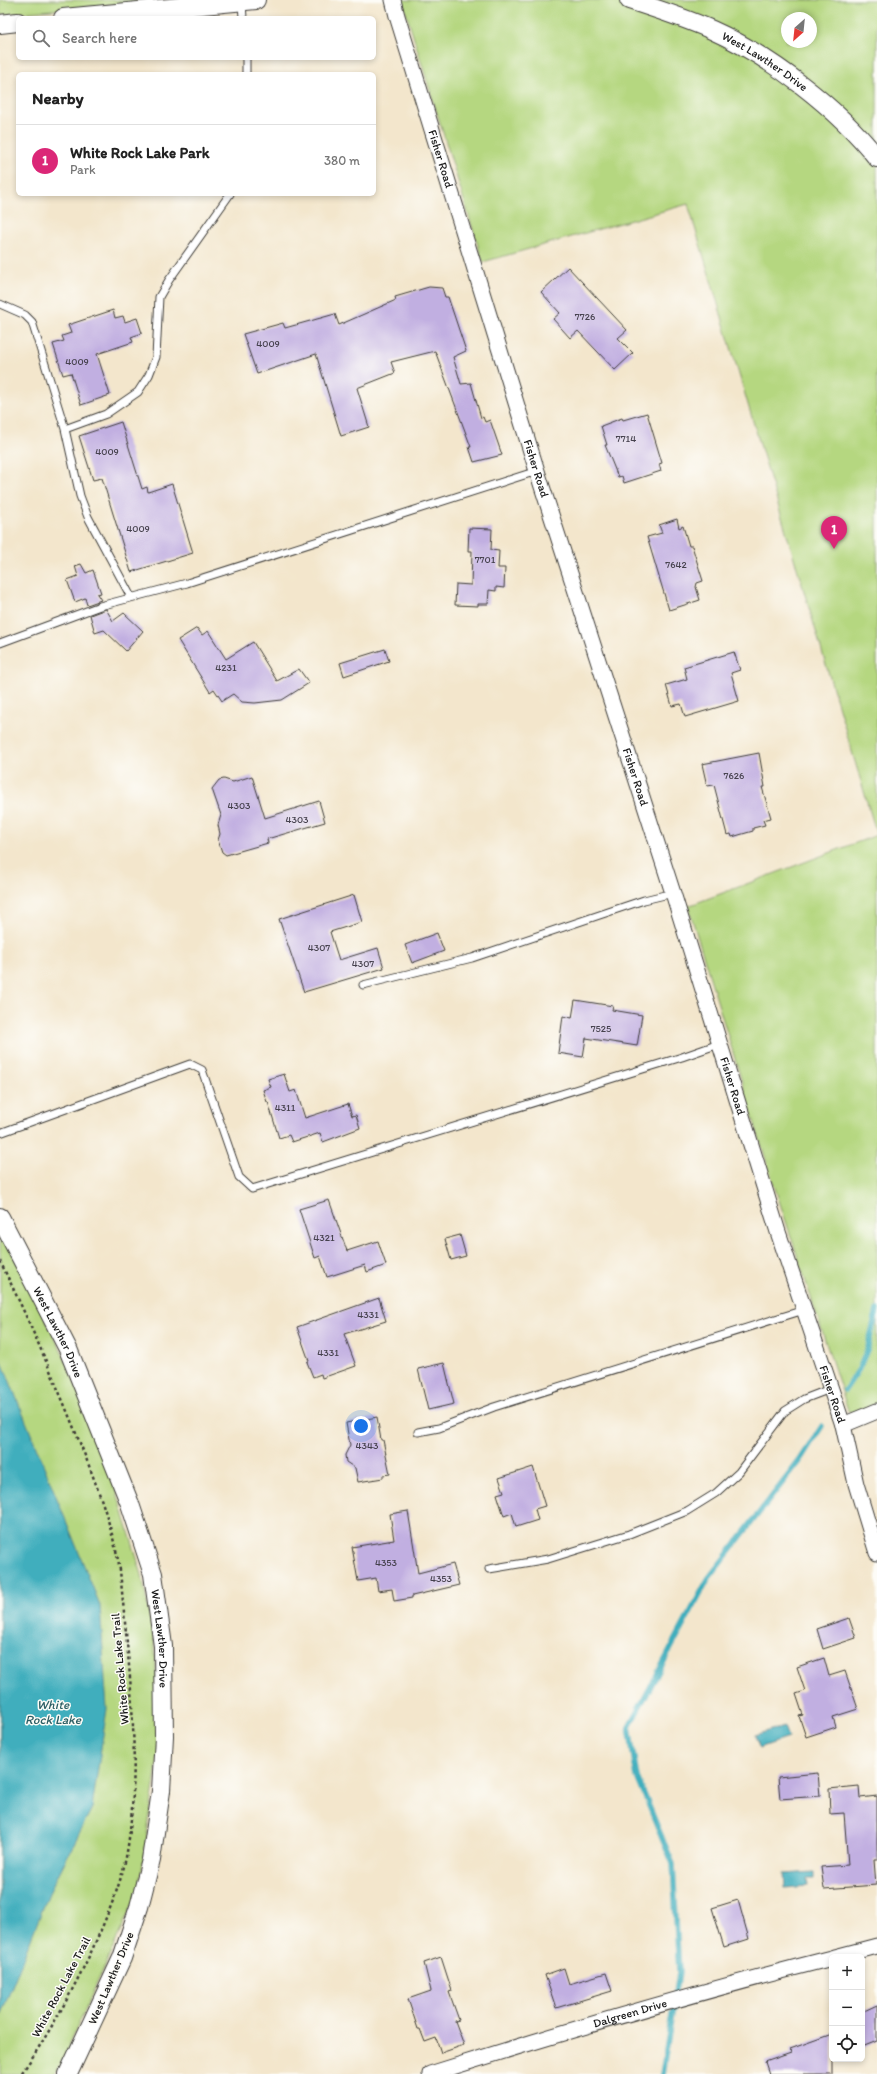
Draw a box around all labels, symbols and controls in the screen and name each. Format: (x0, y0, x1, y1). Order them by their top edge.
north arrow (781, 12, 817, 48)
search box (16, 16, 376, 60)
icon: search (30, 27, 52, 49)
text: Search here (62, 29, 137, 47)
street label: West Lawther Drive (720, 29, 811, 94)
text: Nearby (32, 88, 84, 108)
street label: Fisher Road (425, 128, 457, 190)
text: White Rock Lake Park (70, 144, 210, 162)
text: 1 (42, 153, 48, 168)
text: 380 m (324, 153, 360, 168)
text: Park (70, 162, 96, 177)
house number: 7726 (575, 310, 595, 323)
house number: 4009 (256, 337, 280, 350)
house number: 4009 (65, 355, 89, 368)
house number: 7714 (616, 432, 636, 445)
street label: Fisher Road (521, 438, 552, 500)
house number: 4009 (95, 445, 119, 458)
pin: 1 (821, 516, 847, 549)
house number: 4009 (126, 522, 150, 535)
house number: 7701 (475, 553, 496, 566)
house number: 7642 (665, 558, 687, 571)
house number: 4231 (215, 661, 237, 674)
street label: Fisher Road (620, 746, 652, 808)
house number: 7626 (724, 769, 744, 782)
house number: 4303 (227, 799, 251, 812)
house number: 4303 (285, 813, 309, 826)
house number: 4307 (308, 941, 330, 954)
house number: 4307 (352, 957, 374, 970)
house number: 7525 (591, 1022, 611, 1035)
street label: Fisher Road (717, 1055, 748, 1117)
house number: 4311 (275, 1101, 296, 1114)
house number: 4321 (313, 1231, 335, 1244)
street label: West Lawther Drive (30, 1284, 86, 1380)
house number: 4331 (357, 1308, 379, 1321)
house number: 4331 (317, 1346, 339, 1359)
street label: Fisher Road (816, 1364, 849, 1425)
your location (351, 1416, 371, 1436)
house number: 4343 (356, 1439, 379, 1452)
house number: 4353 (375, 1556, 398, 1569)
house number: 4353 (430, 1572, 453, 1585)
street label: West Lawther Drive (148, 1588, 170, 1688)
street label: White Rock Lake Trail (108, 1612, 132, 1725)
water label: White Rock Lake (25, 1697, 82, 1727)
street label: West Lawther Drive (85, 1929, 137, 2026)
street label: White Rock Lake Trail (29, 1934, 94, 2040)
map controls (829, 1954, 865, 2062)
button: + (829, 1954, 865, 1990)
button: − (829, 1990, 865, 2026)
street label: Dalgreen Drive (591, 1996, 669, 2031)
button: locate (829, 2026, 865, 2062)

